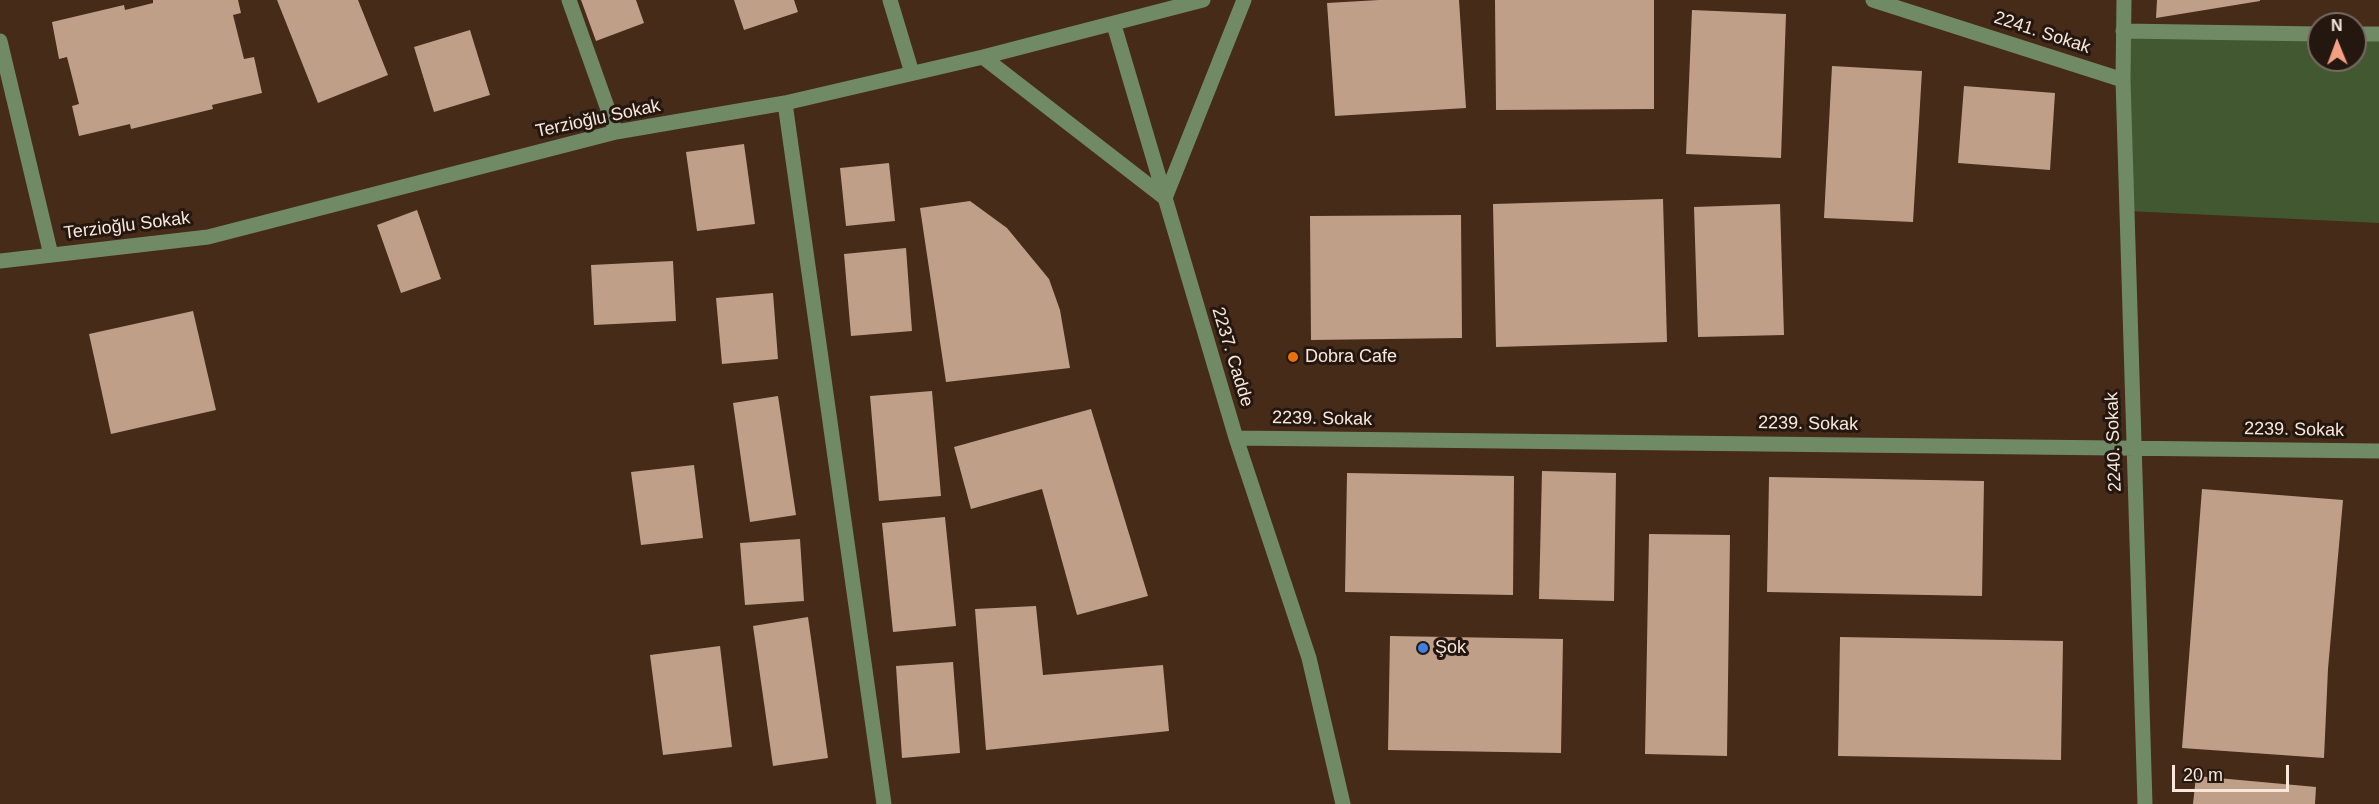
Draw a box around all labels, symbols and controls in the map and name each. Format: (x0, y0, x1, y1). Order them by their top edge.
street label: 2241. Sokak (1991, 7, 2093, 59)
north arrow (2307, 12, 2367, 72)
text: N (2331, 17, 2343, 34)
street label: Terzioğlu Sokak (534, 95, 662, 143)
street label: Terzioğlu Sokak (63, 208, 191, 244)
street label: 2237. Cadde (1207, 305, 1257, 409)
place label: Dobra Cafe (1305, 346, 1397, 368)
marker: Dobra Cafe (1286, 350, 1300, 364)
street label: 2240. Sokak (2101, 392, 2127, 492)
street label: 2239. Sokak (1272, 407, 1372, 431)
street label: 2239. Sokak (1758, 412, 1858, 436)
street label: 2239. Sokak (2244, 418, 2344, 442)
place label: Şok (1435, 637, 1466, 659)
marker: Şok (1416, 641, 1430, 655)
scale bar (2175, 753, 2292, 791)
text: 20 m (2183, 765, 2223, 785)

